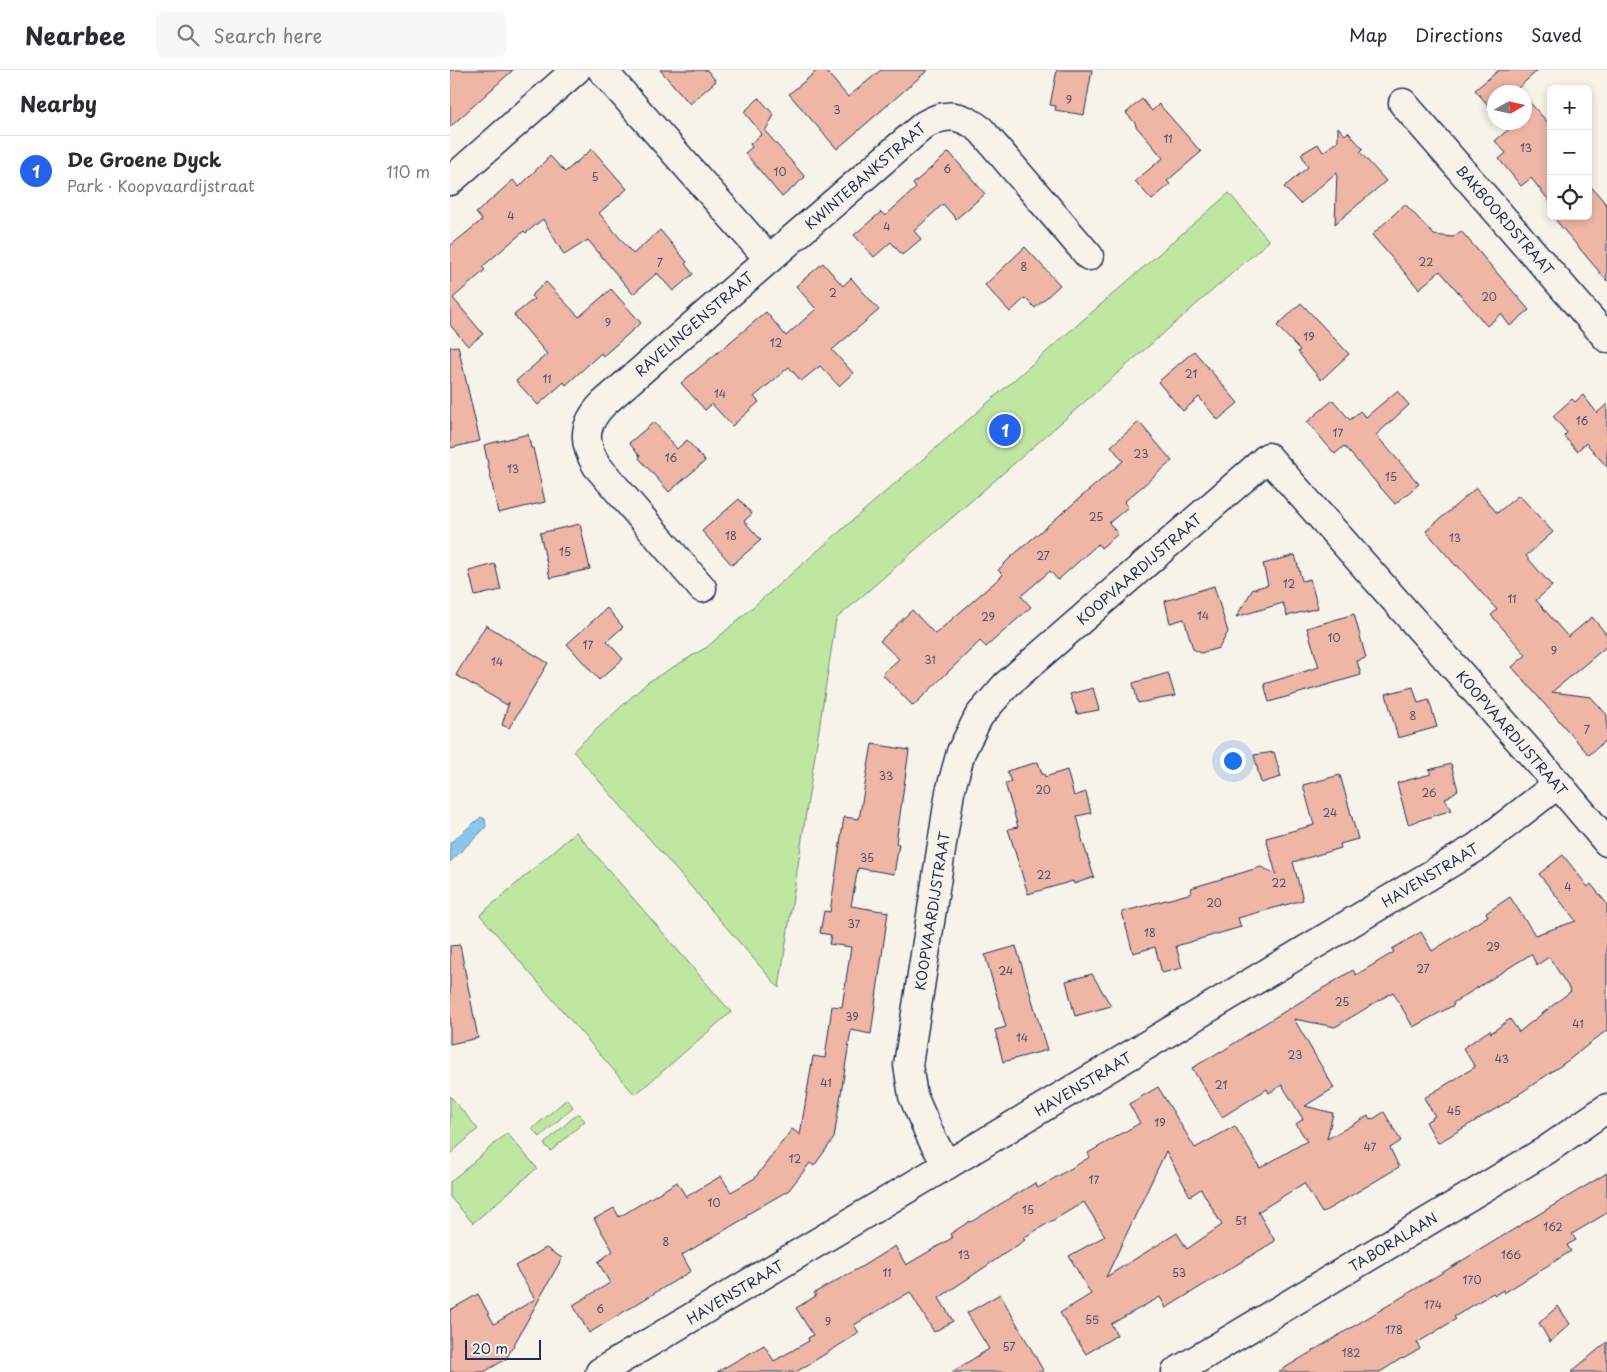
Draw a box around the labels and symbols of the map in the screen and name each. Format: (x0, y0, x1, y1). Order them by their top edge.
north arrow (1487, 85, 1532, 130)
house number: 9 (1066, 91, 1072, 108)
house number: 3 (833, 101, 841, 118)
street label: KWINTEBANKSTRAAT (800, 117, 930, 234)
house number: 11 (1163, 130, 1173, 147)
house number: 13 (1520, 139, 1532, 156)
house number: 6 (943, 160, 951, 177)
street label: BAKBOORDSTRAAT (1451, 160, 1559, 280)
house number: 10 (774, 163, 786, 180)
house number: 5 (591, 168, 599, 185)
house number: 4 (507, 207, 515, 224)
house number: 4 (883, 218, 891, 235)
house number: 22 (1419, 253, 1433, 270)
house number: 7 (657, 254, 663, 271)
house number: 8 (1021, 258, 1028, 275)
street label: RAVELINGENSTRAAT (630, 266, 758, 381)
house number: 2 (829, 284, 837, 301)
house number: 20 (1481, 288, 1497, 305)
house number: 9 (605, 314, 611, 331)
house number: 19 (1303, 328, 1315, 345)
house number: 12 (770, 334, 783, 351)
house number: 21 (1185, 365, 1197, 382)
house number: 11 (542, 370, 552, 387)
house number: 14 (714, 385, 726, 402)
pin: 1 (989, 411, 1021, 449)
house number: 16 (1576, 412, 1589, 429)
house number: 17 (1333, 424, 1344, 441)
house number: 23 (1134, 445, 1148, 462)
house number: 16 (665, 449, 678, 466)
house number: 13 (507, 460, 519, 477)
house number: 15 (1385, 468, 1397, 485)
street label: KOOPVAARDIJSTRAAT (1072, 508, 1207, 629)
house number: 25 (1089, 508, 1103, 525)
house number: 18 (725, 527, 737, 544)
house number: 13 (1449, 529, 1461, 546)
house number: 15 (559, 543, 571, 560)
house number: 27 (1036, 547, 1050, 564)
house number: 12 (1283, 575, 1296, 592)
house number: 11 (1507, 590, 1517, 607)
house number: 14 (1197, 607, 1209, 624)
house number: 29 (981, 608, 995, 625)
house number: 10 (1328, 629, 1340, 646)
house number: 17 (583, 636, 594, 653)
house number: 9 (1551, 642, 1557, 659)
house number: 31 (924, 651, 936, 668)
house number: 14 (491, 653, 503, 670)
street label: KOOPVAARDIJSTRAAT (1452, 666, 1573, 801)
house number: 8 (1410, 707, 1417, 724)
house number: 7 (1584, 721, 1590, 738)
your location (1220, 748, 1246, 774)
house number: 33 (879, 767, 893, 784)
house number: 20 (1035, 781, 1051, 798)
house number: 26 (1421, 784, 1437, 801)
house number: 24 (1323, 804, 1337, 821)
street label: KOOPVAARDIJSTRAAT (909, 830, 955, 992)
street label: HAVENSTRAAT (1378, 837, 1483, 912)
house number: 35 (860, 849, 874, 866)
house number: 22 (1037, 866, 1051, 883)
house number: 22 (1272, 874, 1286, 891)
house number: 4 (1564, 878, 1572, 895)
house number: 20 (1206, 894, 1222, 911)
house number: 37 (848, 915, 861, 932)
house number: 18 (1144, 924, 1156, 941)
house number: 29 (1486, 938, 1500, 955)
house number: 27 (1416, 960, 1430, 977)
house number: 24 (999, 962, 1013, 979)
house number: 25 (1335, 993, 1349, 1010)
house number: 39 (845, 1008, 859, 1025)
house number: 41 (1572, 1015, 1584, 1032)
house number: 14 (1016, 1029, 1028, 1046)
street label: HAVENSTRAAT (1031, 1046, 1136, 1121)
house number: 23 (1288, 1046, 1302, 1063)
house number: 43 (1495, 1050, 1509, 1067)
house number: 41 (820, 1074, 832, 1091)
house number: 21 (1215, 1076, 1227, 1093)
house number: 45 (1447, 1102, 1461, 1119)
house number: 19 (1154, 1114, 1166, 1131)
house number: 47 (1364, 1138, 1377, 1155)
house number: 12 (789, 1150, 802, 1167)
house number: 17 (1089, 1171, 1100, 1188)
house number: 10 (708, 1194, 720, 1211)
house number: 15 (1022, 1201, 1034, 1218)
street label: TABORALAAN (1345, 1207, 1441, 1277)
house number: 51 (1235, 1212, 1247, 1229)
house number: 162 (1543, 1218, 1563, 1235)
house number: 8 (663, 1233, 670, 1250)
house number: 13 (958, 1246, 970, 1263)
house number: 166 (1501, 1246, 1521, 1263)
street label: HAVENSTRAAT (683, 1254, 788, 1329)
house number: 11 (882, 1264, 892, 1281)
house number: 53 (1172, 1264, 1186, 1281)
house number: 170 (1463, 1271, 1481, 1288)
house number: 174 (1424, 1296, 1442, 1313)
house number: 6 (596, 1300, 604, 1317)
house number: 55 (1085, 1311, 1099, 1328)
house number: 9 (825, 1313, 831, 1330)
house number: 178 (1385, 1321, 1403, 1338)
scale bar (465, 1337, 541, 1360)
house number: 57 (1002, 1338, 1016, 1355)
house number: 182 (1342, 1344, 1360, 1361)

